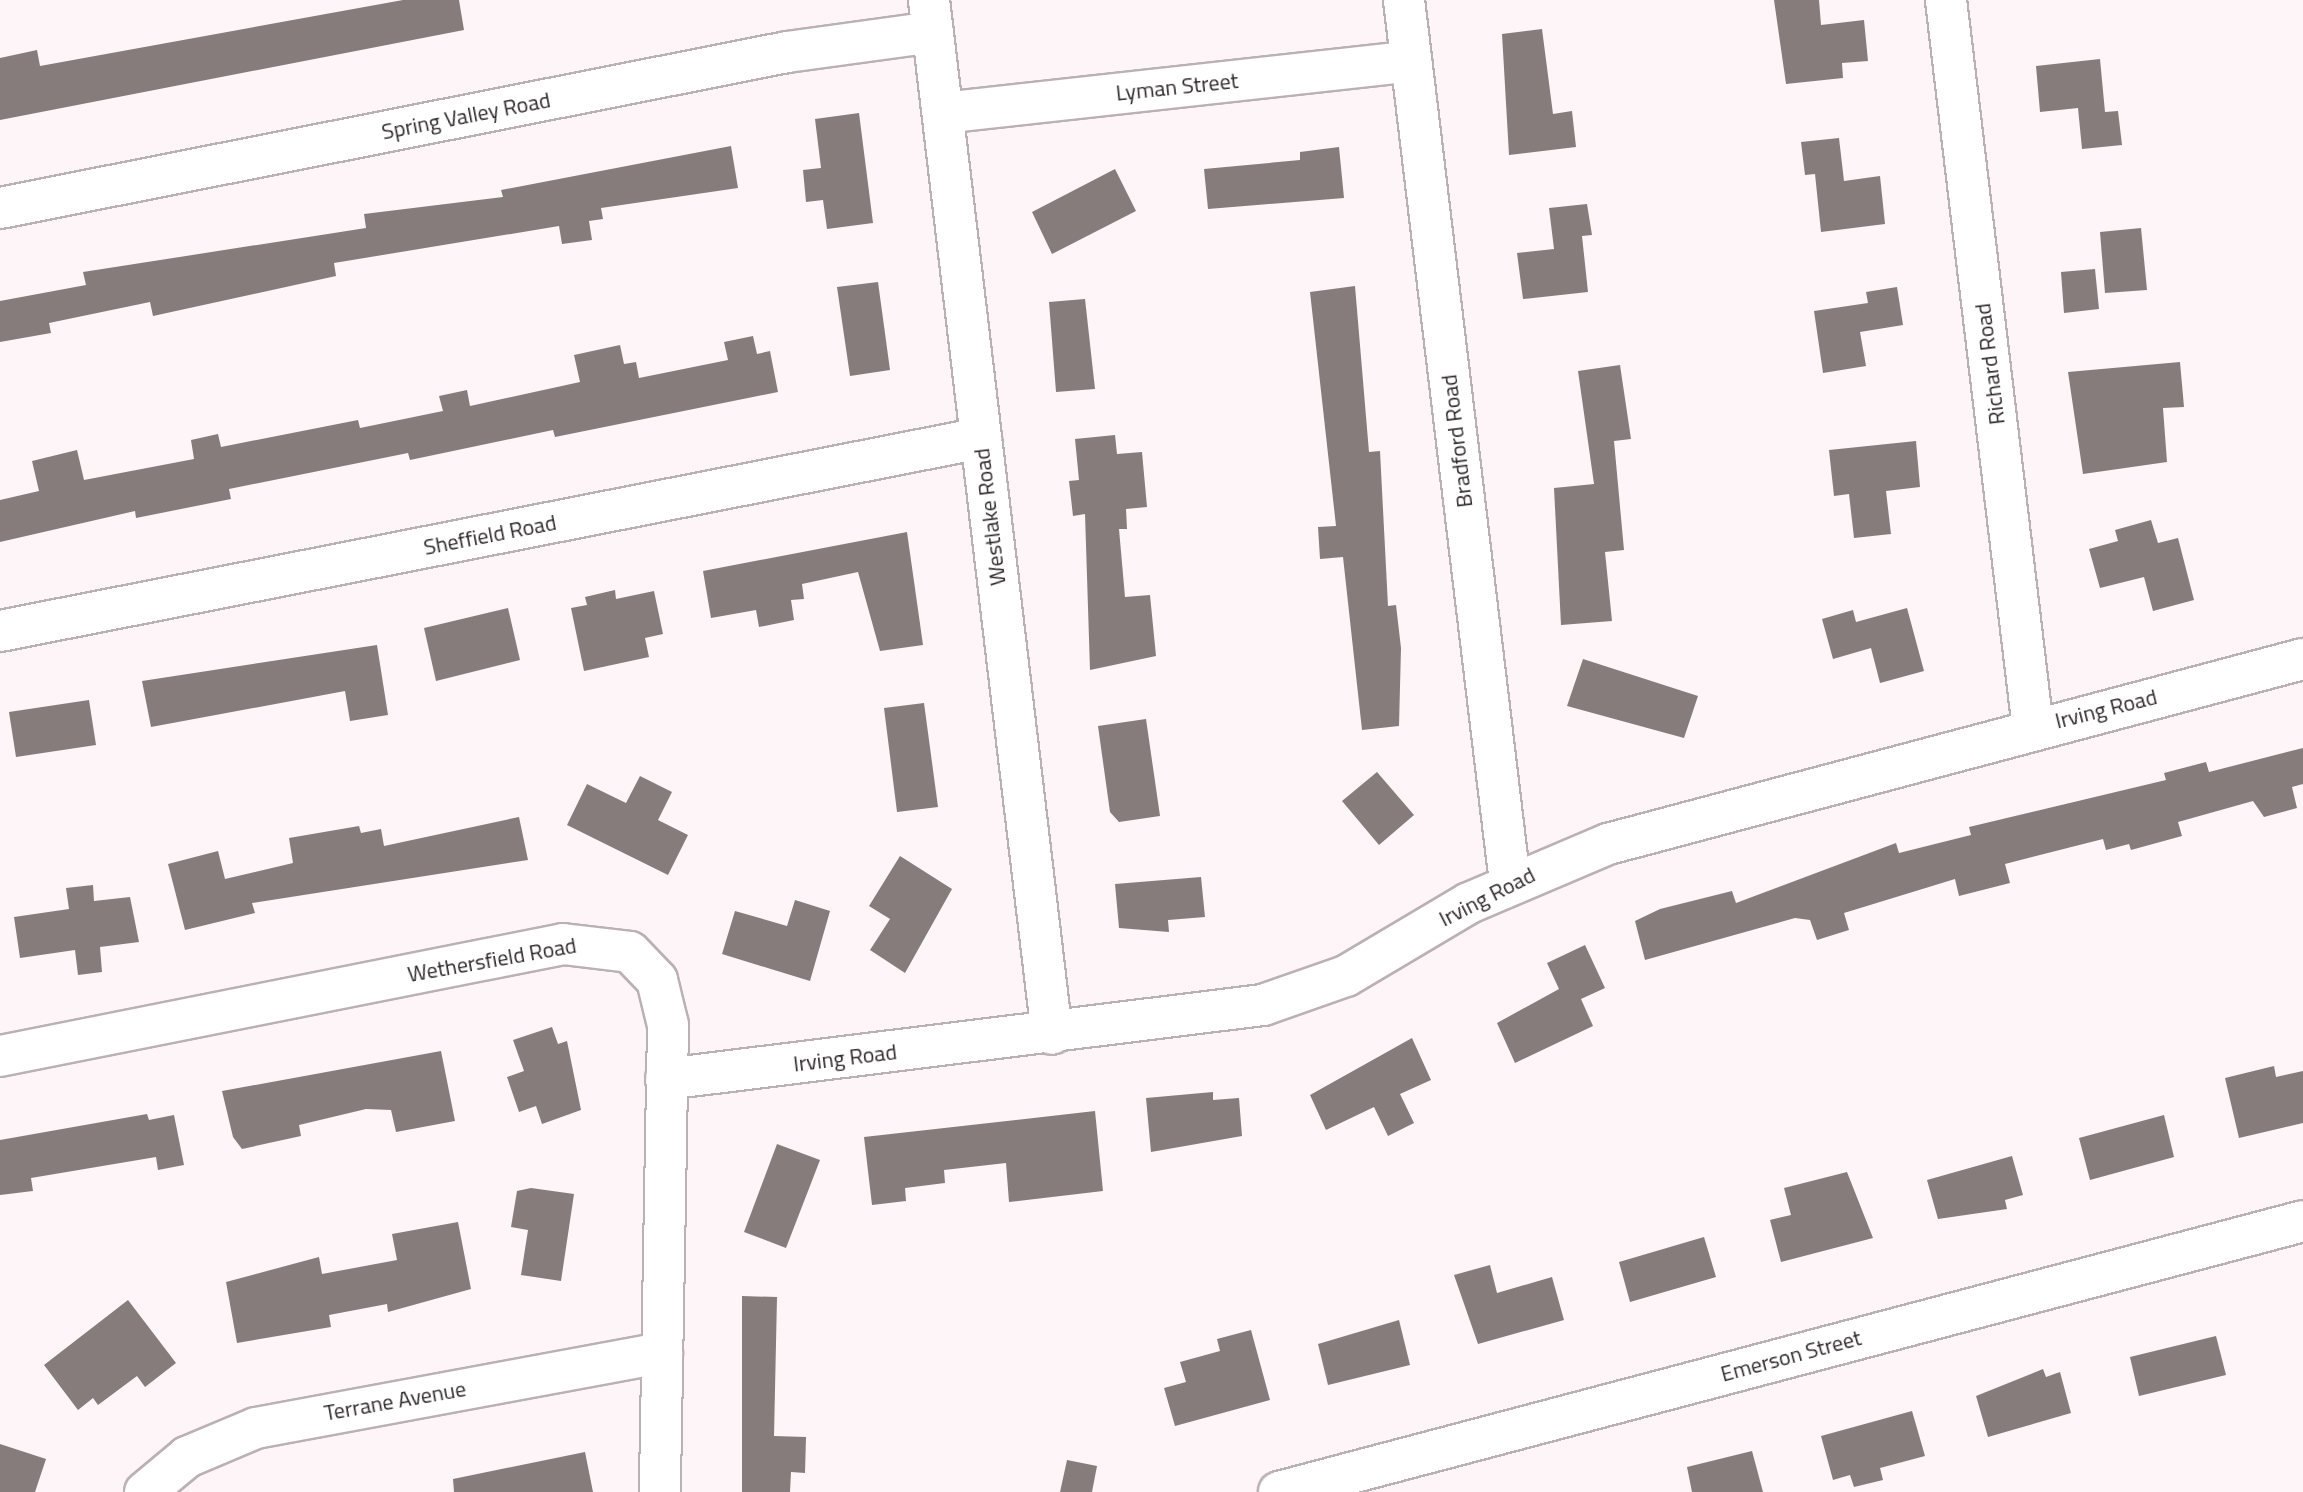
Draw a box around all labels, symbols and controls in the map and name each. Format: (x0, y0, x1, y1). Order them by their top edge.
street label: Lyman Street (1114, 67, 1240, 107)
street label: Spring Valley Road (379, 87, 553, 145)
street label: Richard Road (1969, 302, 2011, 426)
street label: Bradford Road (1436, 373, 1478, 509)
street label: Westlake Road (968, 447, 1012, 587)
street label: Sheffield Road (421, 509, 559, 561)
street label: Irving Road (2052, 684, 2160, 734)
street label: Irving Road (1435, 862, 1539, 932)
street label: Wethersfield Road (406, 932, 578, 988)
street label: Irving Road (792, 1039, 898, 1077)
street label: Emerson Street (1718, 1325, 1864, 1387)
street label: Terrane Avenue (322, 1376, 468, 1426)

